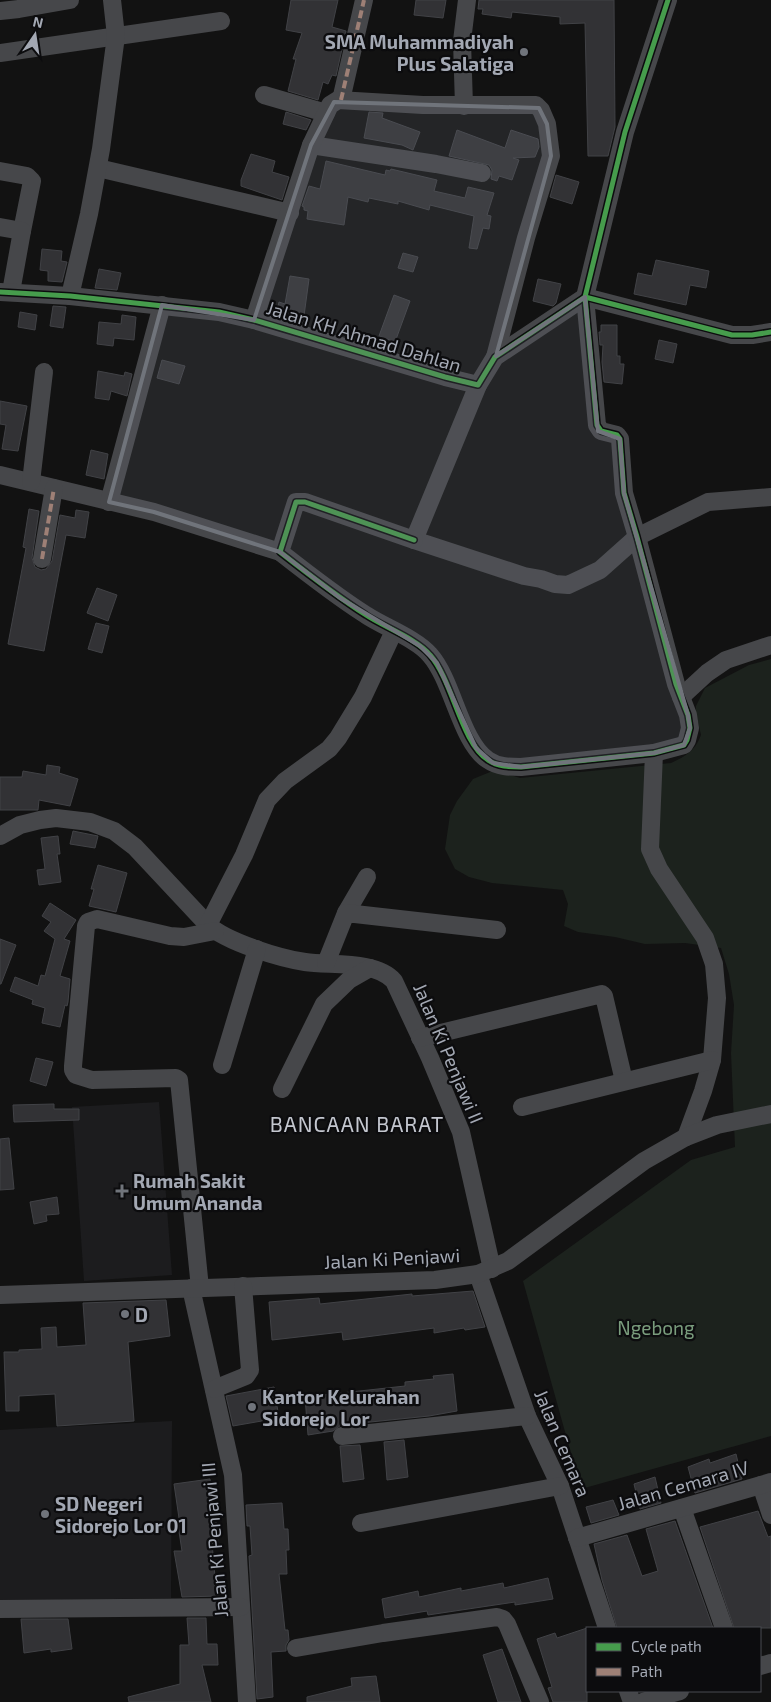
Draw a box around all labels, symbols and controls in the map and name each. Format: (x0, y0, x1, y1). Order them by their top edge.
north arrow (10, 10, 60, 60)
text: N (31, 12, 45, 31)
place label: SMA Muhammadiyah Plus Salatiga (325, 30, 514, 75)
marker: SMA Muhammadiyah Plus Salatiga (518, 46, 530, 58)
street label: Jalan KH Ahmad Dahlan (264, 295, 464, 377)
street label: Jalan Ki Penjawi II (409, 979, 489, 1127)
district label: BANCAAN BARAT (270, 1111, 444, 1136)
place label: Rumah Sakit Umum Ananda (133, 1169, 263, 1214)
marker: Rumah Sakit Umum Ananda (115, 1184, 129, 1198)
street label: Jalan Ki Penjawi (323, 1243, 461, 1273)
place label: D (135, 1303, 148, 1326)
marker: D (119, 1308, 131, 1320)
park label: Ngebong (617, 1316, 695, 1339)
place label: Kantor Kelurahan Sidorejo Lor (262, 1385, 420, 1430)
street label: Jalan Cemara (530, 1386, 596, 1500)
marker: Kantor Kelurahan Sidorejo Lor (246, 1401, 258, 1413)
street label: Jalan Cemara IV (615, 1455, 752, 1515)
street label: Jalan Ki Penjawi III (196, 1462, 232, 1618)
place label: SD Negeri Sidorejo Lor 01 (55, 1492, 187, 1537)
marker: SD Negeri Sidorejo Lor 01 (39, 1508, 51, 1520)
legend (586, 1627, 761, 1692)
text: Cycle path (631, 1637, 702, 1655)
text: Path (631, 1662, 662, 1680)

